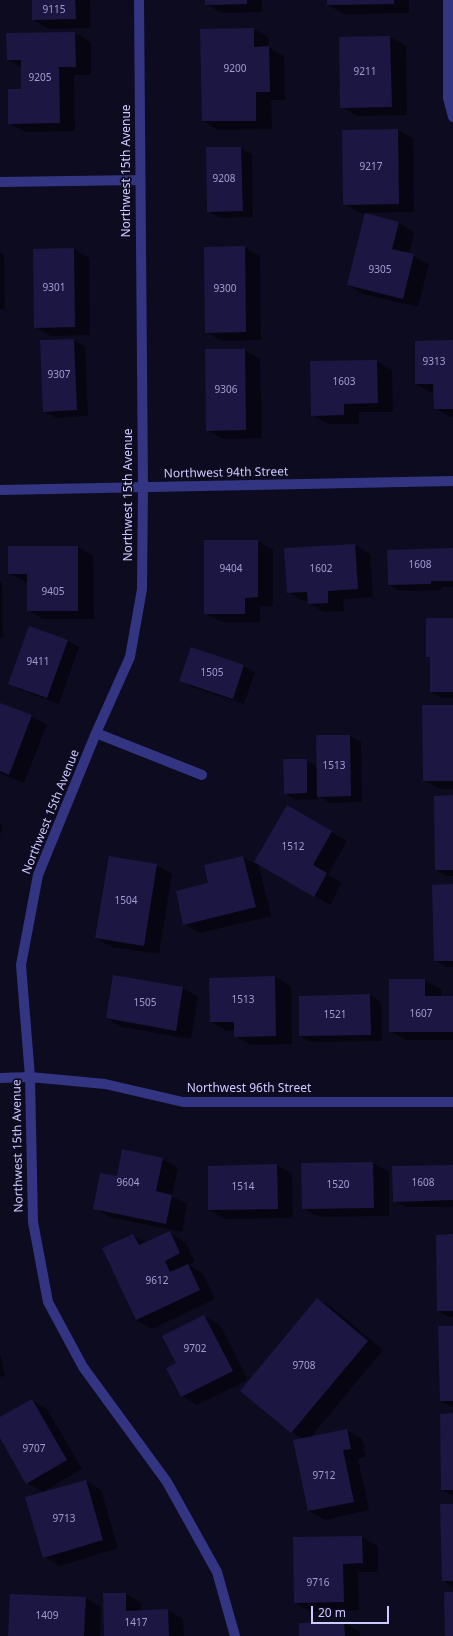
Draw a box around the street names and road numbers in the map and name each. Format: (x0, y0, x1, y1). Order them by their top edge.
street label: Northwest 15th Avenue (120, 104, 134, 238)
street label: Northwest 15th Avenue (122, 428, 136, 562)
street label: Northwest 94th Street (164, 465, 288, 481)
street label: Northwest 15th Avenue (19, 748, 83, 876)
street label: Northwest 15th Avenue (10, 1079, 26, 1213)
street label: Northwest 96th Street (187, 1082, 311, 1096)

